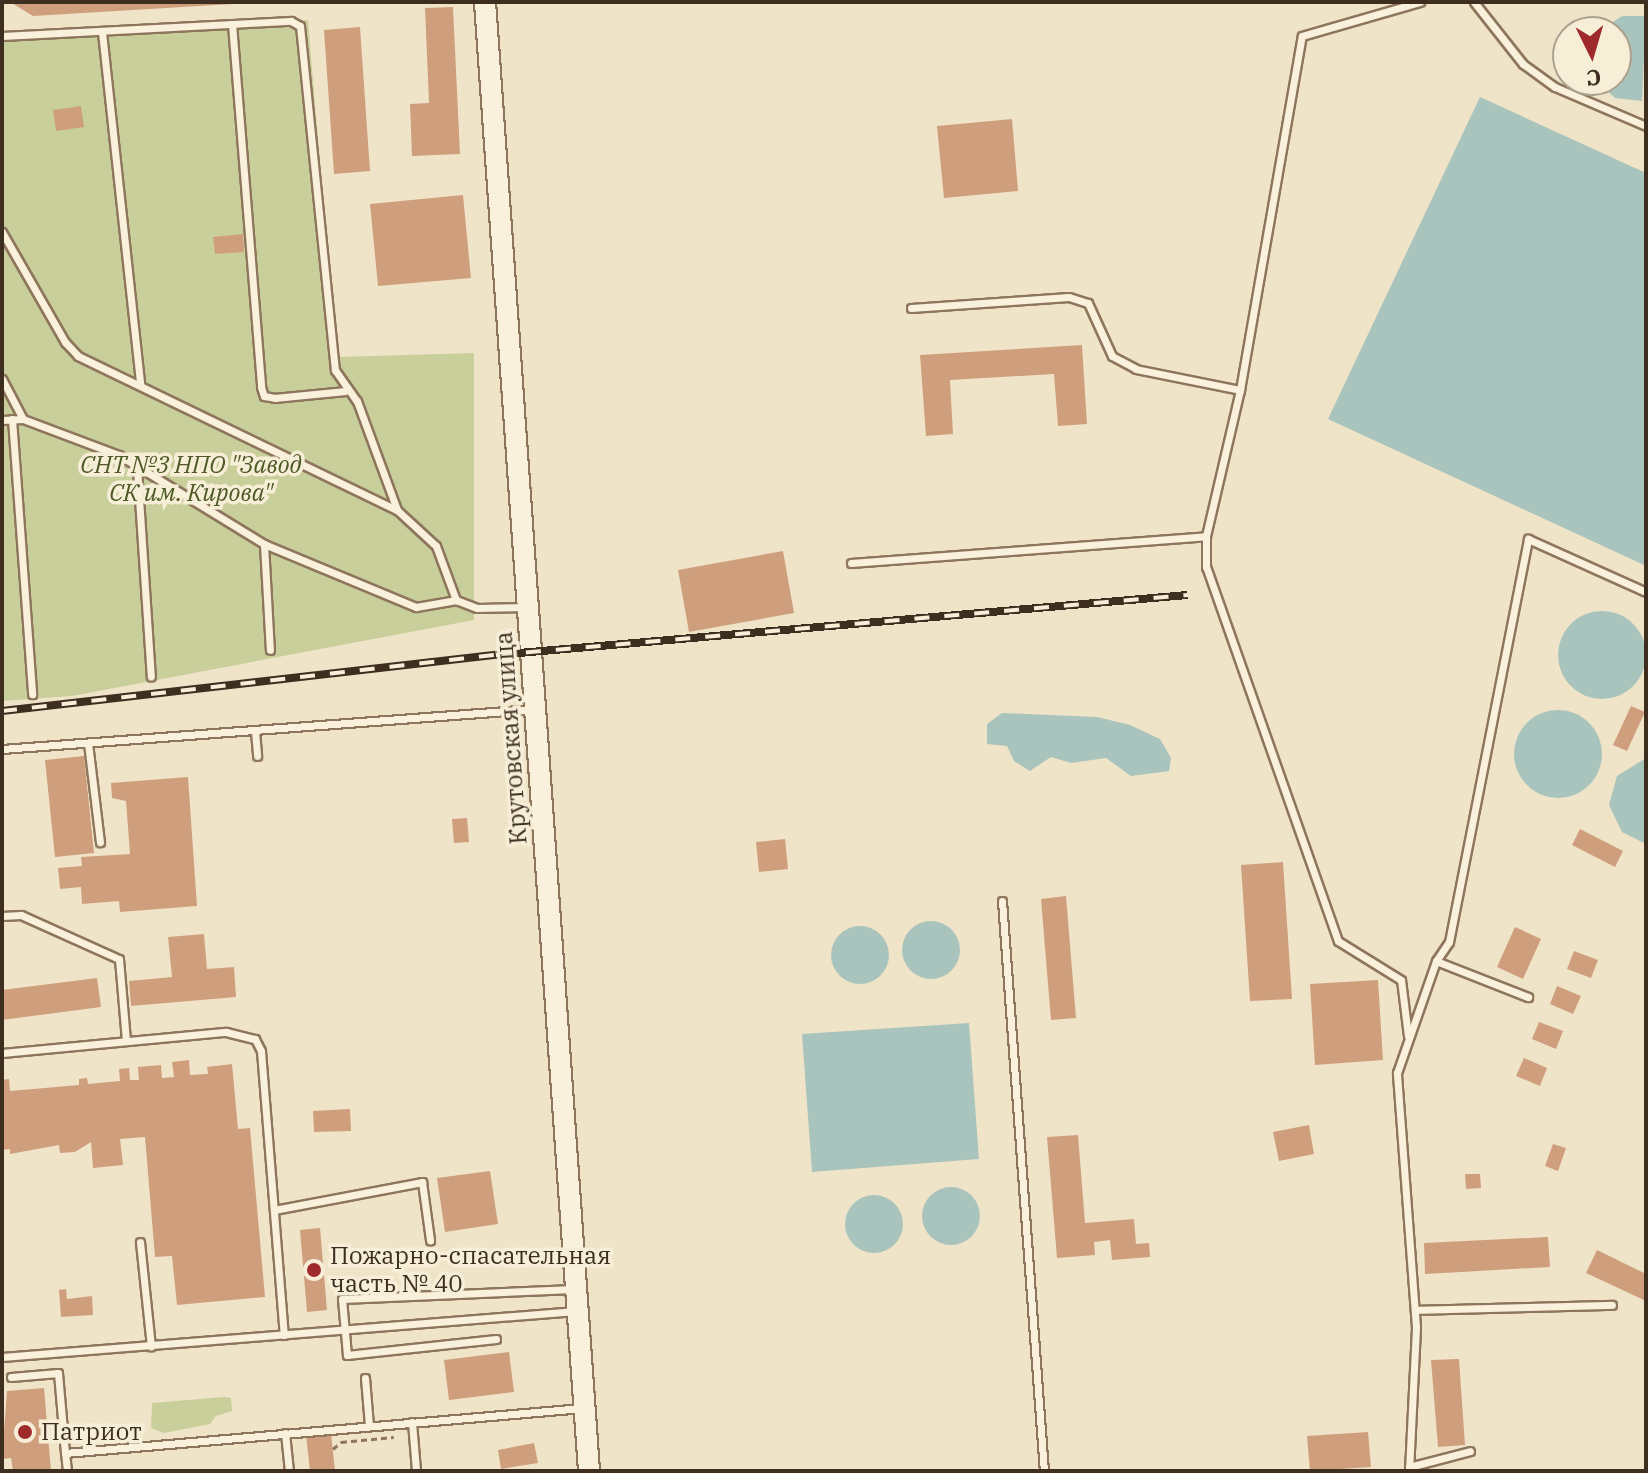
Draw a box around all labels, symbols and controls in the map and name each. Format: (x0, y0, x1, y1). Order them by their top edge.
north arrow (1552, 16, 1632, 96)
text: С (1585, 63, 1603, 93)
park label: СНТ №3 НПО "Завод СК им. Кирова" (80, 451, 302, 507)
street label: Крутовская улица (489, 631, 533, 845)
place label: Пожарно-спасательная часть № 40 (330, 1242, 611, 1298)
marker: Пожарно-спасательная часть № 40 (305, 1261, 323, 1279)
place label: Патриот (41, 1418, 142, 1446)
marker: Патриот (16, 1423, 34, 1441)

